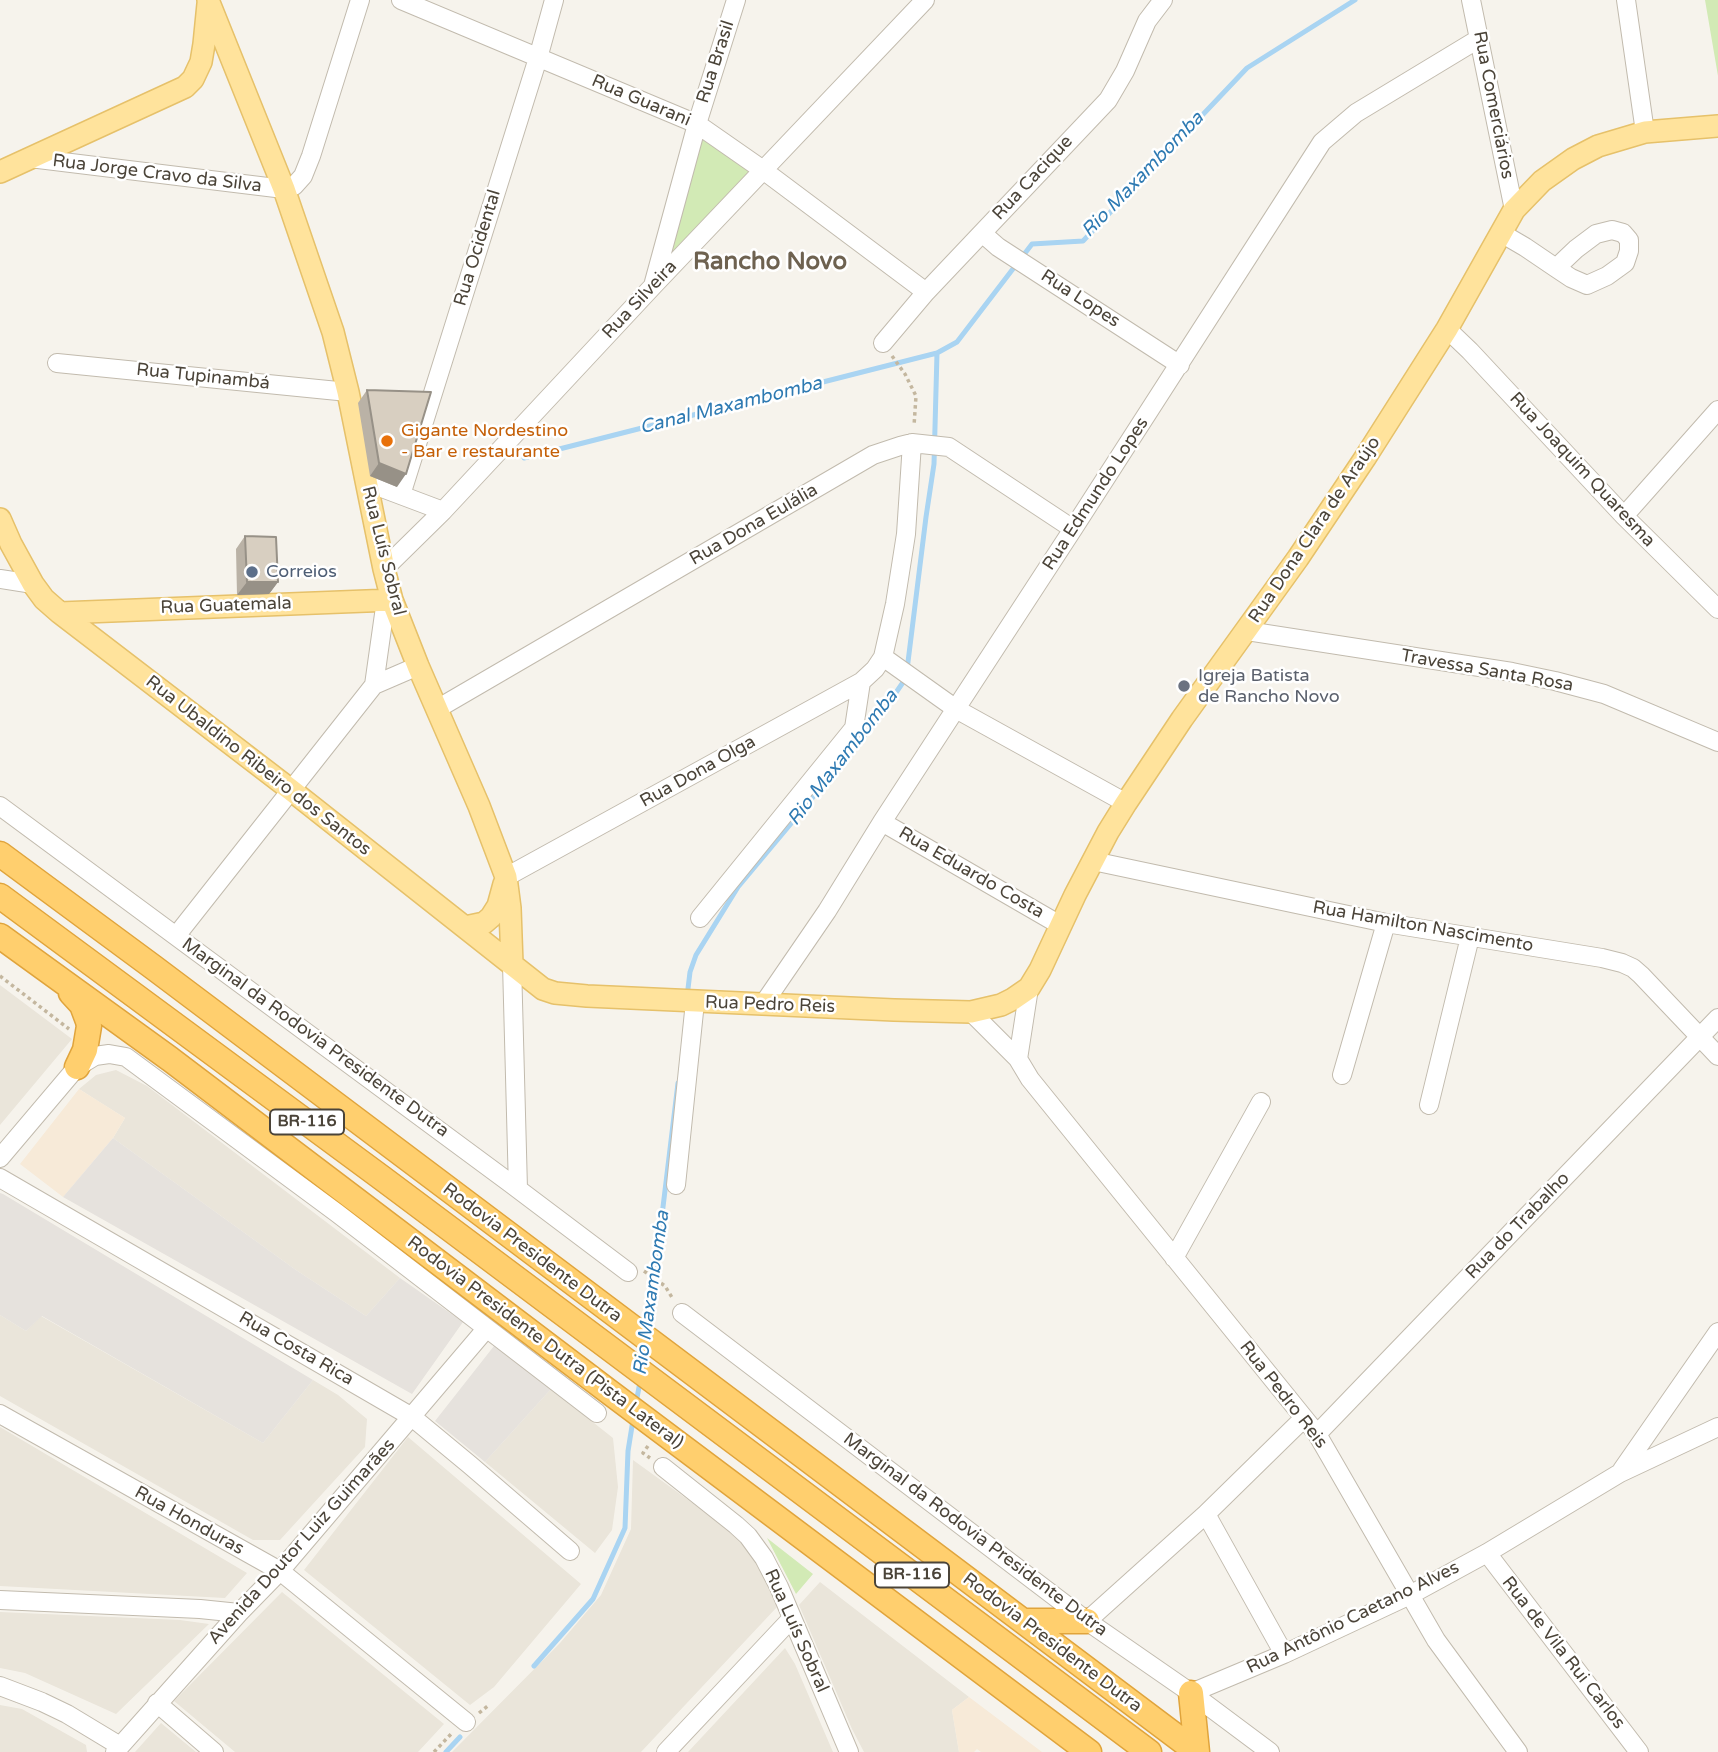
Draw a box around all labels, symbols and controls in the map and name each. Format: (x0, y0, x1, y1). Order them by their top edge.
street label: Rua Brasil (693, 18, 739, 106)
street label: Rua Comerciários (1468, 29, 1518, 181)
street label: Rua Guarani (588, 70, 694, 132)
water label: Rio Maxambomba (1077, 107, 1209, 243)
street label: Rua Cacique (988, 131, 1078, 225)
street label: Rua Jorge Cravo da Silva (51, 150, 263, 198)
street label: Rua Ocidental (450, 187, 506, 309)
district label: Rancho Novo (693, 249, 847, 277)
street label: Rua Silveira (598, 256, 682, 344)
street label: Rua Lopes (1036, 265, 1124, 333)
street label: Rua Tupinambá (135, 359, 271, 395)
water label: Canal Maxambomba (638, 372, 824, 440)
street label: Rua Joaquim Quaresma (1505, 388, 1659, 552)
street label: Rua Edmundo Lopes (1038, 413, 1154, 575)
place label: Gigante Nordestino - Bar e restaurante (401, 420, 568, 462)
marker: Gigante Nordestino - Bar e restaurante (379, 433, 395, 449)
street label: Rua Dona Clara de Araújo (1244, 433, 1386, 627)
street label: Rua Dona Eulália (686, 480, 822, 570)
street label: Rua Luís Sobral (356, 484, 410, 618)
place label: Correios (266, 561, 337, 583)
marker: Correios (244, 564, 260, 580)
street label: Rua Guatemala (160, 593, 292, 619)
street label: Travessa Santa Rosa (1399, 645, 1575, 697)
place label: Igreja Batista de Rancho Novo (1198, 665, 1340, 708)
street label: Rua Ubaldino Ribeiro dos Santos (141, 671, 375, 861)
marker: Igreja Batista de Rancho Novo (1176, 678, 1192, 694)
water label: Rio Maxambomba (783, 686, 903, 830)
street label: Rua Dona Olga (636, 731, 760, 813)
street label: Rua Eduardo Costa (894, 823, 1048, 923)
street label: Rua Hamilton Nascimento (1311, 897, 1535, 957)
street label: Marginal da Rodovia Presidente Dutra (177, 934, 453, 1142)
street label: Rua Pedro Reis (704, 992, 836, 1018)
road number: BR-116 (270, 1110, 344, 1134)
street label: Rua do Trabalho (1461, 1168, 1575, 1284)
street label: Rodovia Presidente Dutra (438, 1179, 626, 1327)
water label: Rio Maxambomba (629, 1209, 675, 1377)
street label: Rodovia Presidente Dutra (Pista Lateral) (403, 1232, 687, 1454)
street label: Rua Costa Rica (235, 1307, 357, 1391)
street label: Rua Pedro Reis (1234, 1337, 1332, 1453)
street label: Marginal da Rodovia Presidente Dutra (839, 1429, 1111, 1641)
street label: Avenida Doutor Luiz Guimarães (204, 1435, 400, 1649)
street label: Rua Honduras (131, 1482, 247, 1560)
street label: Rua Antônio Caetano Alves (1243, 1557, 1463, 1679)
road number: BR-116 (875, 1562, 949, 1588)
street label: Rua Luís Sobral (759, 1566, 833, 1696)
street label: Rodovia Presidente Dutra (958, 1569, 1146, 1717)
street label: Rua de Vila Rui Carlos (1497, 1573, 1629, 1733)

